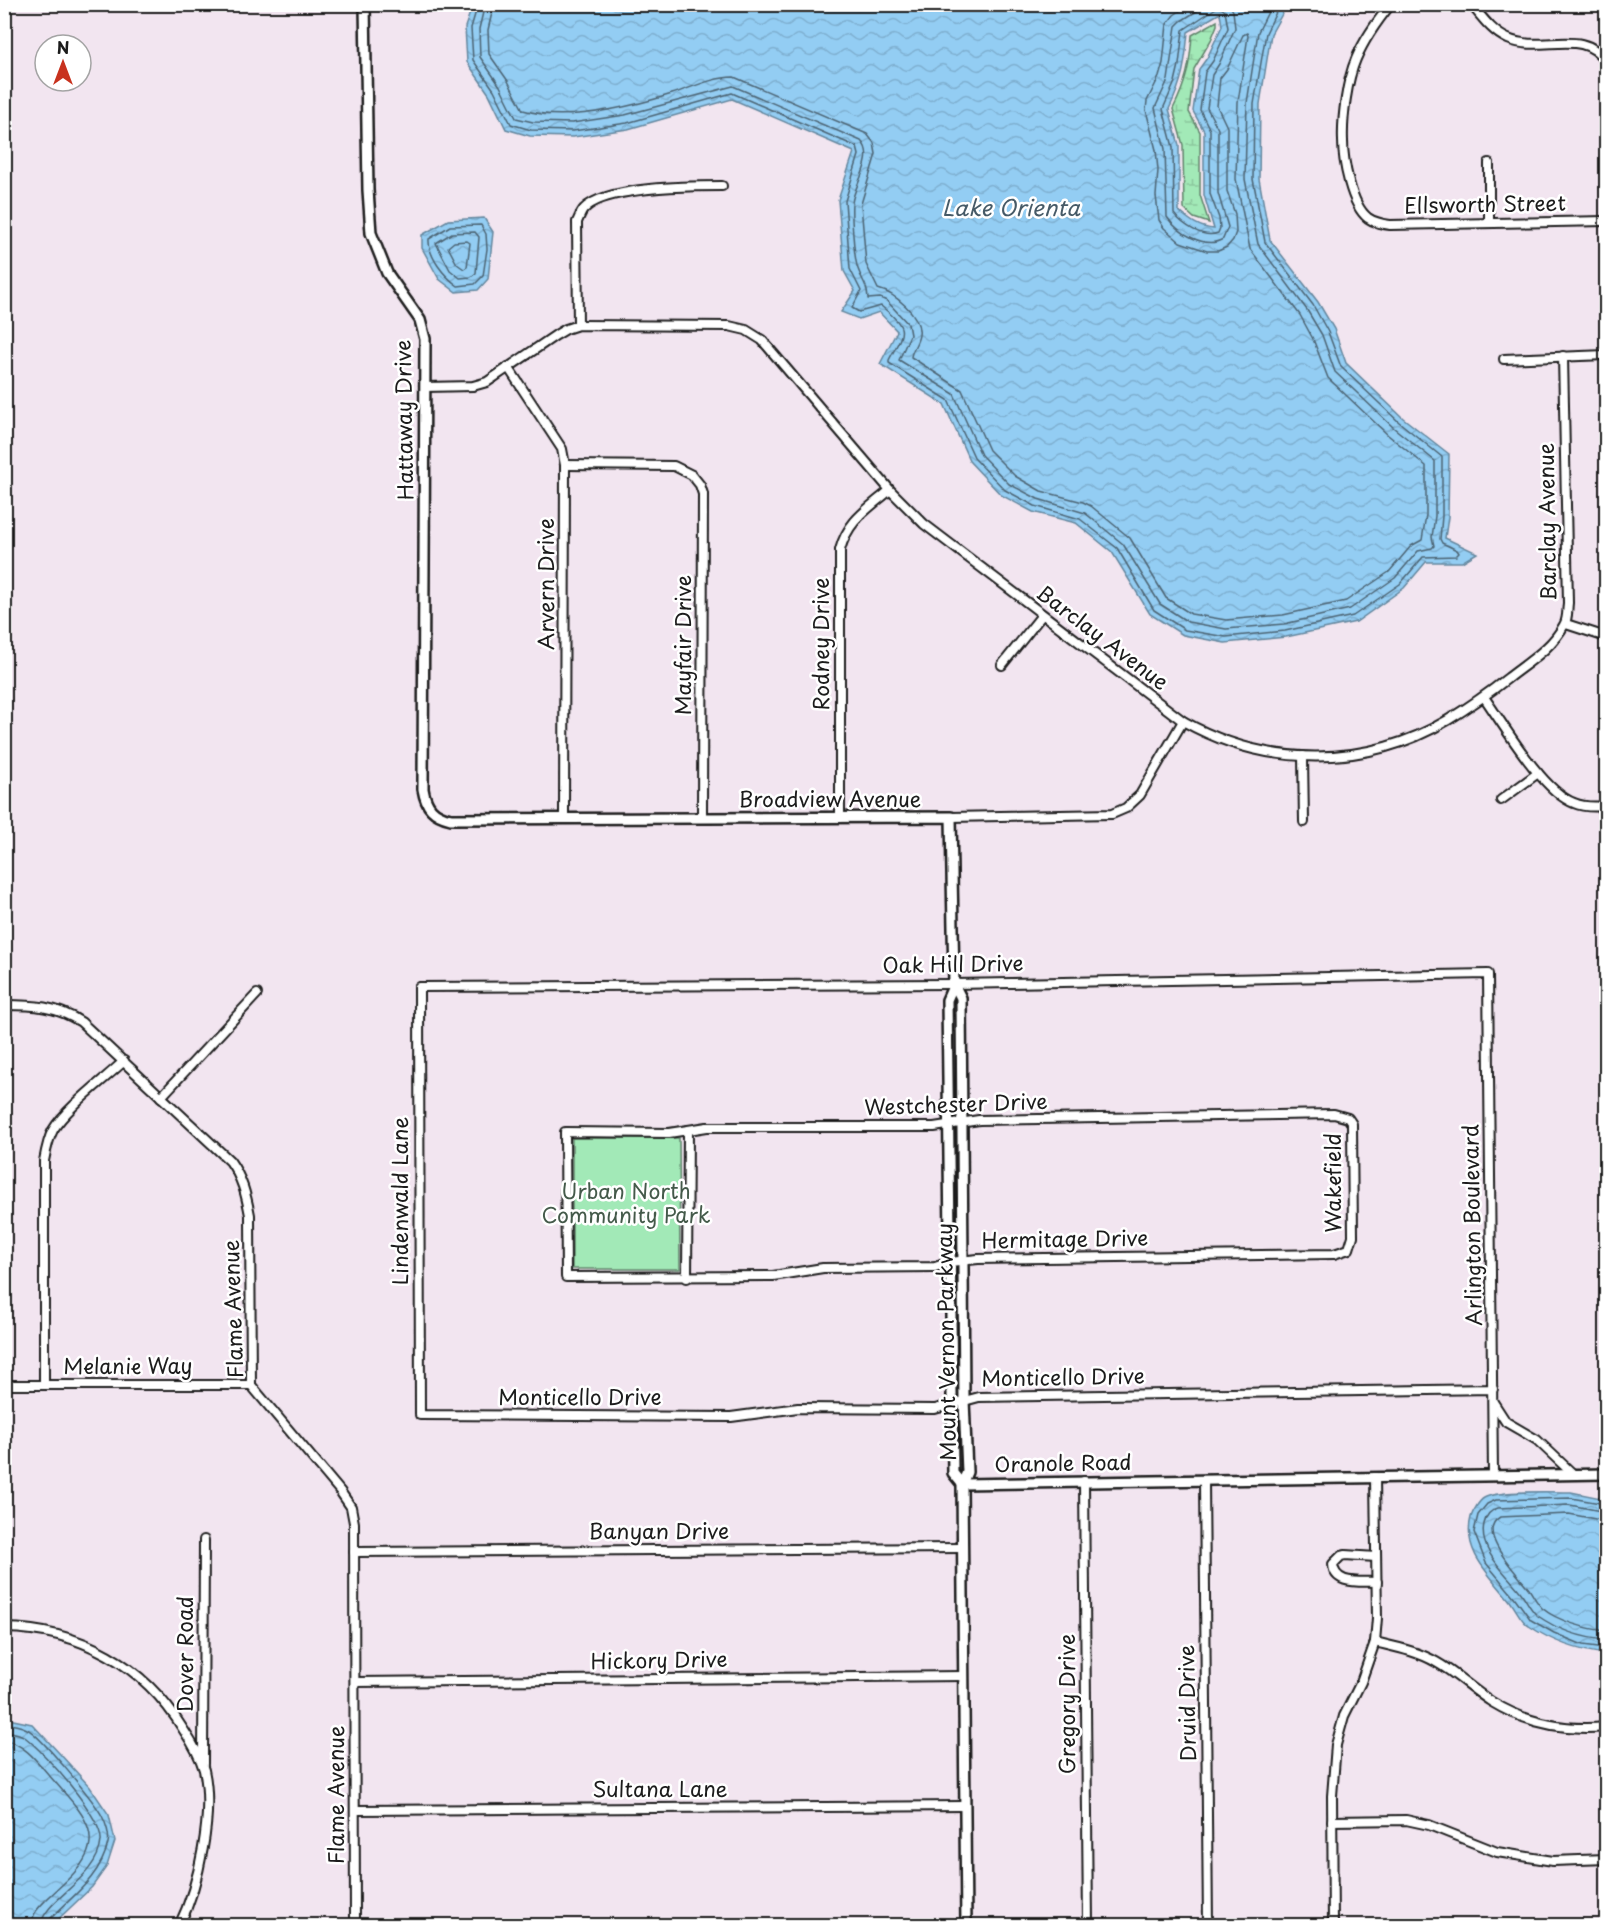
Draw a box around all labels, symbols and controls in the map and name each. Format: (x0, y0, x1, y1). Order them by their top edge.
north arrow (33, 33, 93, 93)
text: N (57, 35, 69, 59)
street label: Ellsworth Street (1404, 186, 1566, 220)
water label: Lake Orienta (942, 190, 1081, 223)
street label: Hattaway Drive (386, 339, 420, 501)
street label: Barclay Avenue (1529, 443, 1563, 602)
street label: Arvern Drive (529, 518, 561, 650)
street label: Mayfair Drive (666, 575, 698, 715)
street label: Barclay Avenue (1030, 576, 1176, 697)
street label: Rodney Drive (804, 578, 836, 711)
street label: Broadview Avenue (739, 782, 921, 814)
street label: Oak Hill Drive (882, 946, 1024, 980)
street label: Westchester Drive (864, 1084, 1048, 1122)
street label: Lindenwald Lane (383, 1117, 415, 1285)
street label: Arlington Boulevard (1453, 1124, 1489, 1326)
street label: Wakefield (1316, 1133, 1348, 1233)
park label: Urban North Community Park (541, 1174, 711, 1230)
street label: Hermitage Drive (981, 1221, 1149, 1255)
street label: Mount Vernon Parkway (927, 1223, 963, 1461)
street label: Flame Avenue (214, 1239, 250, 1379)
street label: Melanie Way (63, 1349, 193, 1381)
street label: Monticello Drive (981, 1359, 1145, 1393)
street label: Monticello Drive (498, 1380, 662, 1412)
street label: Oranole Road (994, 1445, 1132, 1479)
street label: Banyan Drive (589, 1514, 729, 1546)
street label: Dover Road (168, 1596, 200, 1712)
street label: Gregory Drive (1050, 1634, 1082, 1774)
street label: Hickory Drive (590, 1642, 728, 1676)
street label: Druid Drive (1169, 1644, 1203, 1762)
street label: Flame Avenue (319, 1726, 351, 1864)
street label: Sultana Lane (592, 1772, 728, 1804)

